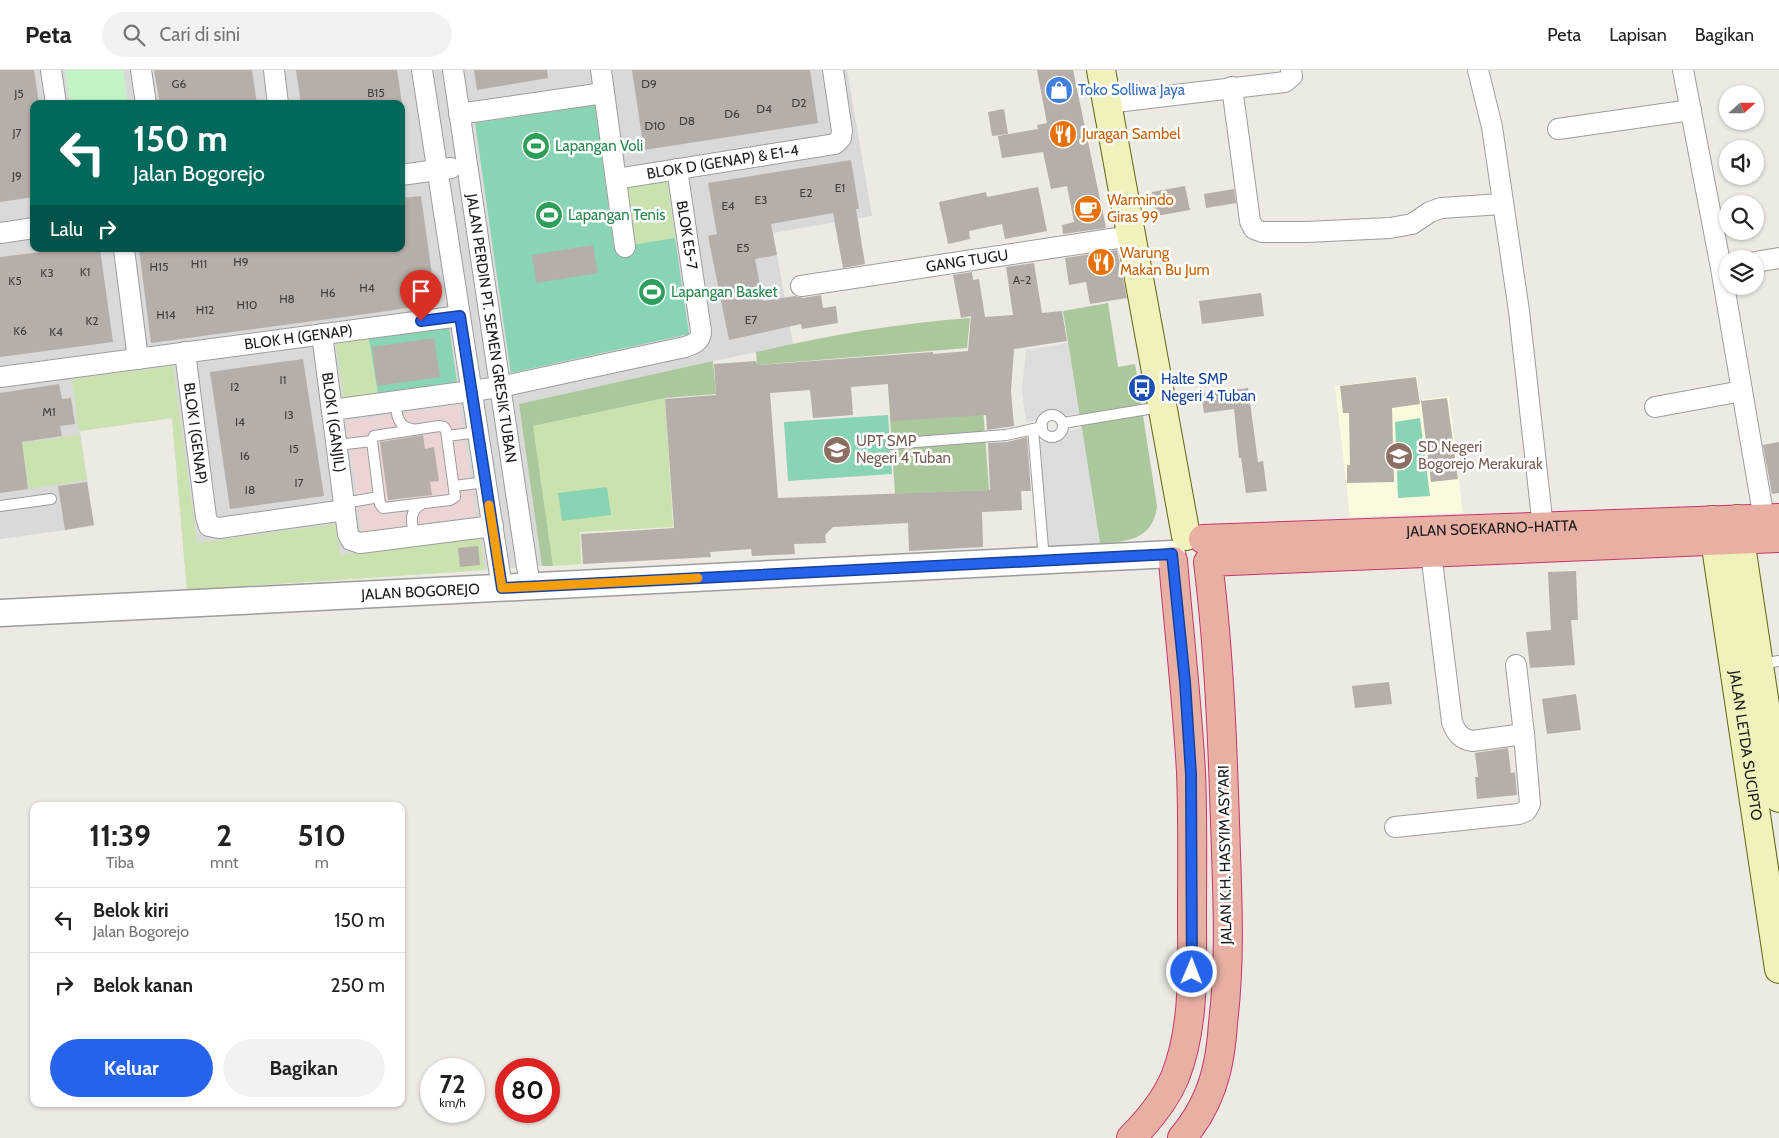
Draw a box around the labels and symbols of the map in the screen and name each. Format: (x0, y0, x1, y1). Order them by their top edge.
shop icon: Toko Solliwa Jaya (1044, 75, 1074, 105)
house number: G6 (172, 76, 187, 91)
house number: D9 (641, 76, 657, 91)
place label: Toko Solliwa Jaya (1078, 81, 1186, 99)
house number: B15 (367, 85, 385, 100)
north arrow (1719, 85, 1764, 130)
house number: J5 (13, 86, 24, 101)
house number: D2 (791, 95, 807, 110)
house number: D4 (756, 101, 772, 116)
house number: D6 (724, 106, 740, 121)
house number: D8 (679, 113, 695, 128)
house number: D10 (644, 118, 666, 133)
restaurant icon: Juragan Sambel (1048, 119, 1078, 149)
house number: J7 (11, 125, 22, 140)
place label: Juragan Sambel (1081, 125, 1181, 143)
sports icon: Lapangan Voli (521, 131, 551, 161)
place label: Lapangan Voli (555, 137, 643, 155)
street label: BLOK D (GENAP) & E1-4 (645, 141, 800, 183)
house number: J9 (11, 168, 22, 183)
house number: E1 (835, 180, 845, 195)
house number: E2 (800, 185, 812, 200)
street label: JALAN PERDIN PT. SEMEN GRESIK TUBAN (462, 191, 520, 464)
place label: Warmindo Giras 99 (1107, 191, 1174, 226)
house number: E3 (754, 192, 768, 207)
cafe icon: Warmindo Giras 99 (1073, 194, 1103, 224)
house number: E4 (721, 198, 735, 213)
street label: BLOK E5-7 (673, 199, 701, 271)
sports icon: Lapangan Tenis (534, 200, 564, 230)
place label: Lapangan Tenis (568, 206, 665, 224)
house number: E5 (736, 240, 750, 255)
place label: Warung Makan Bu Jum (1120, 244, 1210, 279)
street label: GANG TUGU (925, 246, 1010, 276)
restaurant icon: Warung Makan Bu Jum (1086, 247, 1116, 277)
house number: H9 (233, 254, 249, 269)
house number: H11 (191, 256, 207, 271)
house number: H15 (150, 259, 168, 274)
house number: K1 (80, 264, 90, 279)
house number: K3 (40, 265, 54, 280)
pin (400, 270, 442, 321)
house number: A-2 (1013, 272, 1031, 287)
house number: K5 (8, 273, 22, 288)
sports icon: Lapangan Basket (637, 277, 667, 307)
house number: H4 (359, 280, 375, 295)
place label: Lapangan Basket (671, 283, 778, 301)
house number: H6 (320, 285, 336, 300)
house number: H8 (279, 291, 295, 306)
house number: H10 (237, 297, 257, 312)
house number: H12 (196, 302, 214, 317)
house number: H14 (156, 307, 176, 322)
house number: E7 (745, 312, 757, 327)
house number: K2 (85, 313, 99, 328)
street label: BLOK H (GENAP) (243, 321, 354, 354)
house number: K6 (13, 323, 27, 338)
house number: K4 (49, 324, 63, 339)
place label: Halte SMP Negeri 4 Tuban (1161, 370, 1256, 405)
street label: BLOK I (GANJIL) (318, 371, 349, 473)
house number: I1 (280, 372, 286, 387)
bus stop icon: Halte SMP Negeri 4 Tuban (1127, 373, 1157, 403)
house number: I2 (230, 379, 240, 394)
street label: BLOK I (GENAP) (180, 381, 211, 485)
house number: M1 (42, 404, 56, 419)
house number: I3 (284, 407, 294, 422)
house number: I4 (235, 414, 245, 429)
place label: UPT SMP Negeri 4 Tuban (856, 432, 951, 467)
school or university icon: UPT SMP Negeri 4 Tuban (822, 435, 852, 465)
place label: SD Negeri Bogorejo Merakurak (1418, 438, 1543, 473)
house number: I5 (289, 441, 299, 456)
school or university icon: SD Negeri Bogorejo Merakurak (1384, 441, 1414, 471)
house number: I6 (240, 448, 250, 463)
house number: I7 (294, 475, 304, 490)
house number: I8 (245, 482, 255, 497)
street label: JALAN SOEKARNO-HATTA (1405, 516, 1578, 541)
street label: JALAN BOGOREJO (360, 580, 480, 604)
street label: JALAN LETDA SUCIPTO (1725, 668, 1766, 822)
street label: JALAN K.H. HASYIM ASY'ARI (1214, 765, 1236, 946)
position arrow (1165, 945, 1217, 997)
speed limit sign: 80 (495, 1058, 560, 1123)

